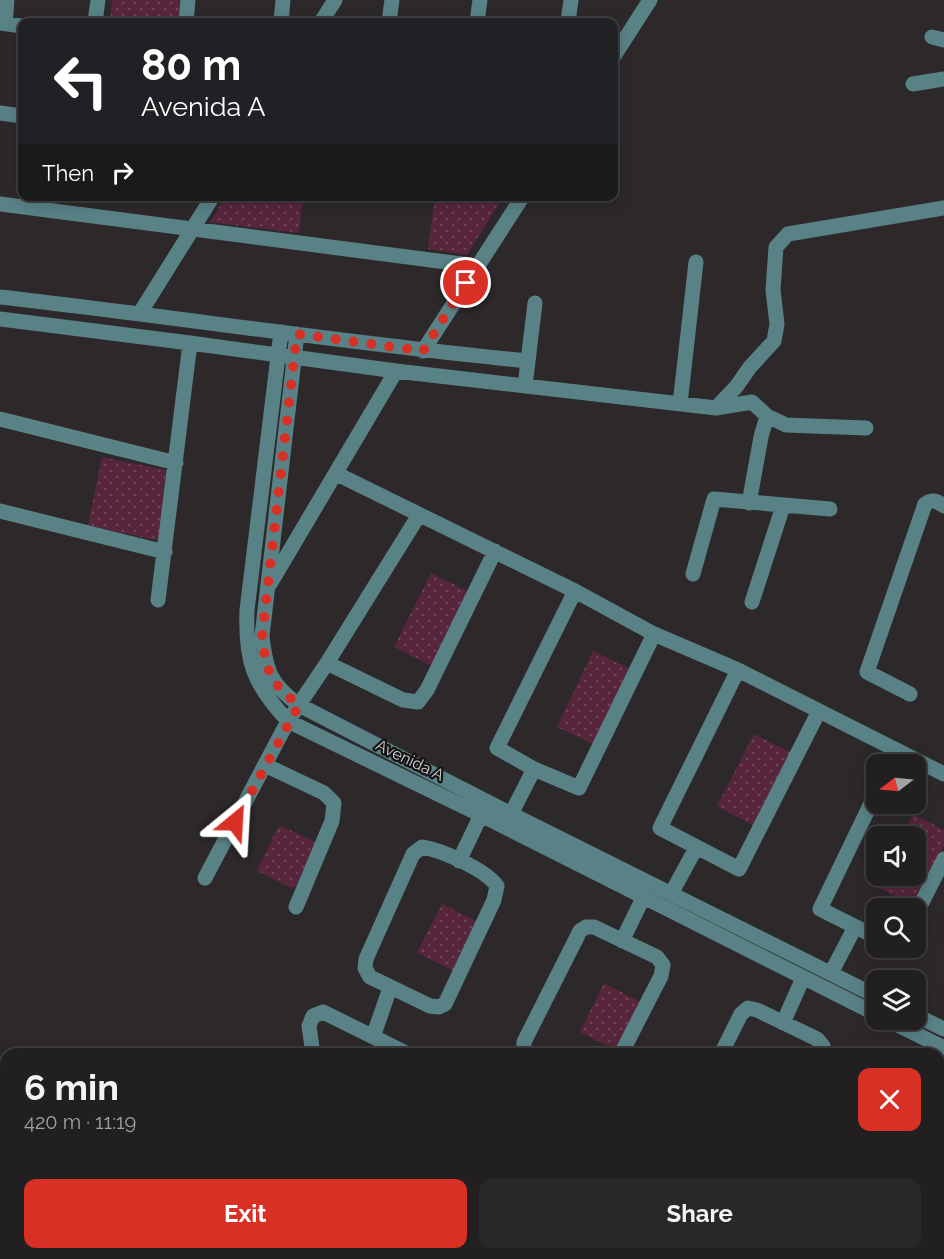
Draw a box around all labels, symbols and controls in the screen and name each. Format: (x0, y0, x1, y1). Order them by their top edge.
text: 80 m (141, 41, 241, 90)
icon: left (42, 42, 120, 120)
text: Avenida A (141, 91, 266, 122)
icon: right (106, 156, 139, 189)
text: Then (42, 160, 94, 186)
pin (440, 257, 491, 308)
icon: arrive (449, 266, 482, 299)
street label: Avenida A (373, 735, 447, 785)
north arrow (866, 754, 926, 814)
map controls (866, 754, 926, 1030)
position arrow (203, 790, 267, 854)
button: sound (866, 826, 926, 886)
button: search (866, 898, 926, 958)
button: layers (866, 970, 926, 1030)
text: 6 min (24, 1066, 119, 1108)
button: close (858, 1068, 921, 1131)
text: 420 m · 11:19 (24, 1110, 136, 1134)
button: Exit (24, 1179, 467, 1248)
button: Share (479, 1179, 921, 1248)

